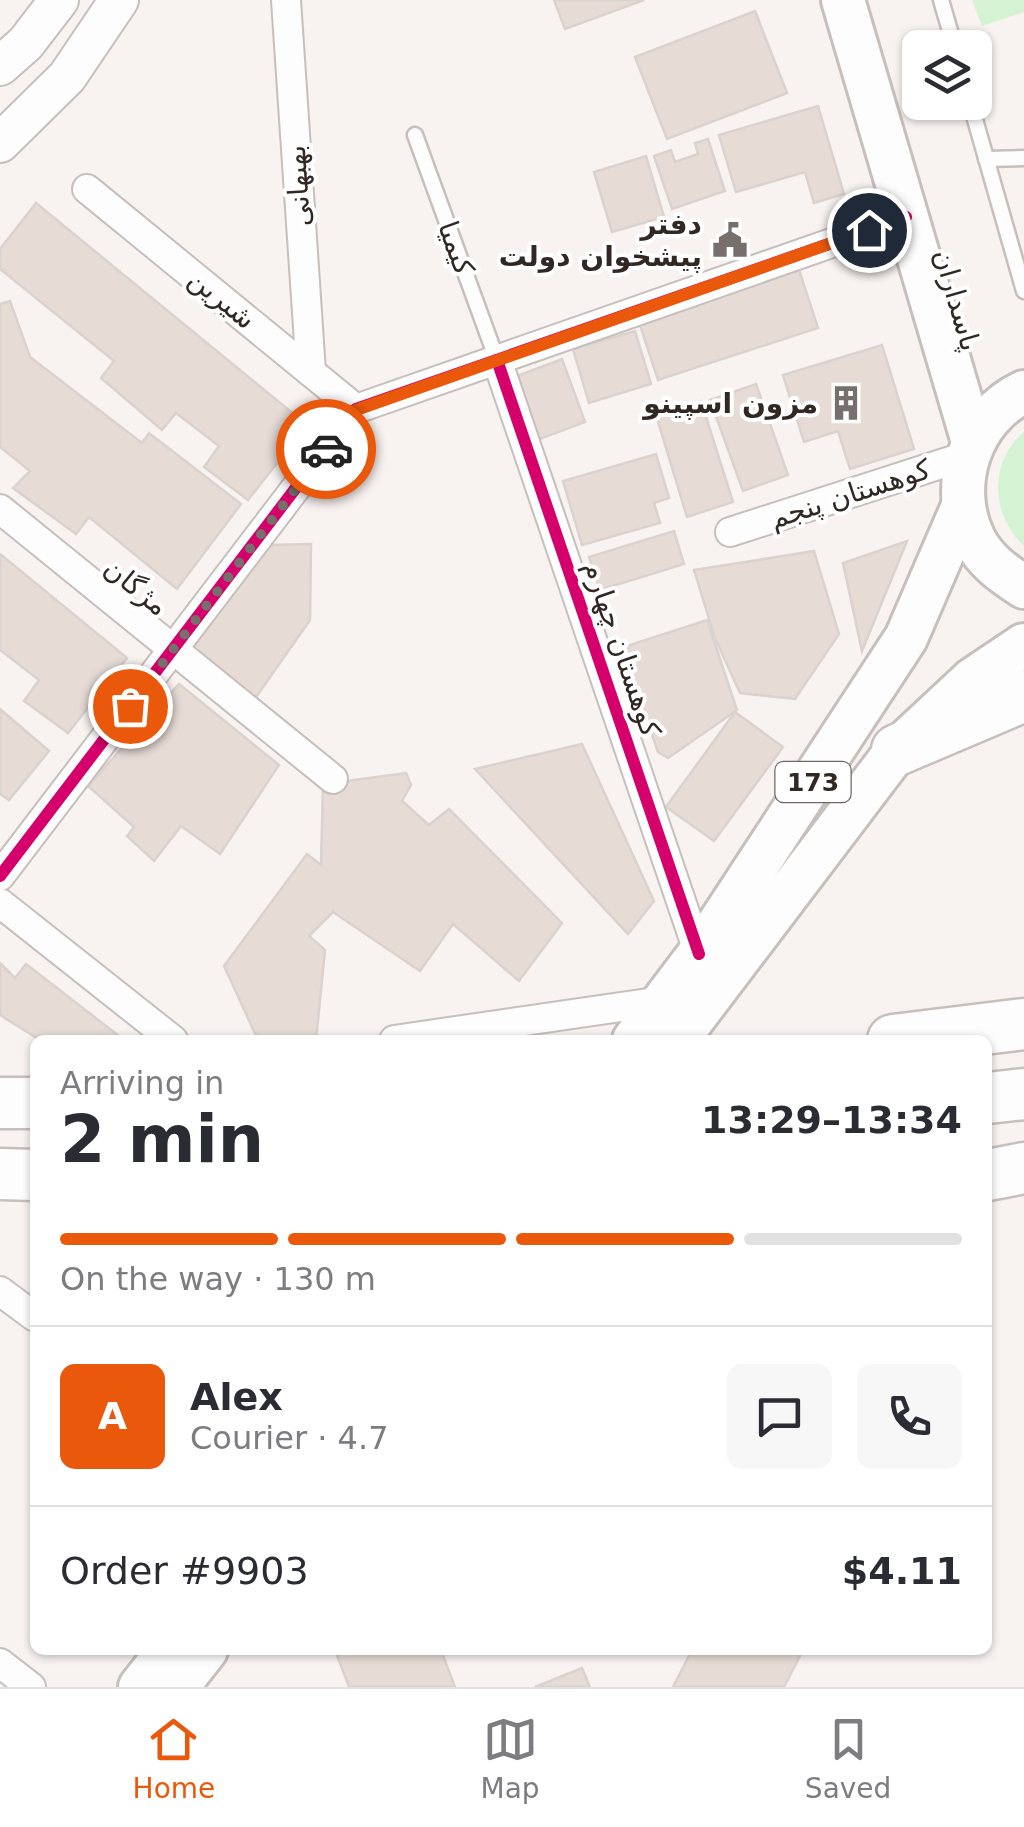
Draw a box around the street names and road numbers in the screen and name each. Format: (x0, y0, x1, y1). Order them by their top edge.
street label: بهبهانی (279, 144, 317, 228)
street label: کیمیا (431, 217, 481, 280)
street label: پاسداران (927, 245, 987, 355)
street label: شیرین (182, 262, 262, 336)
street label: کوهستان پنجم (766, 452, 935, 535)
street label: مژگان (97, 551, 175, 623)
street label: کوهستان چهارم (577, 557, 668, 742)
road number: 173 (776, 762, 850, 802)

